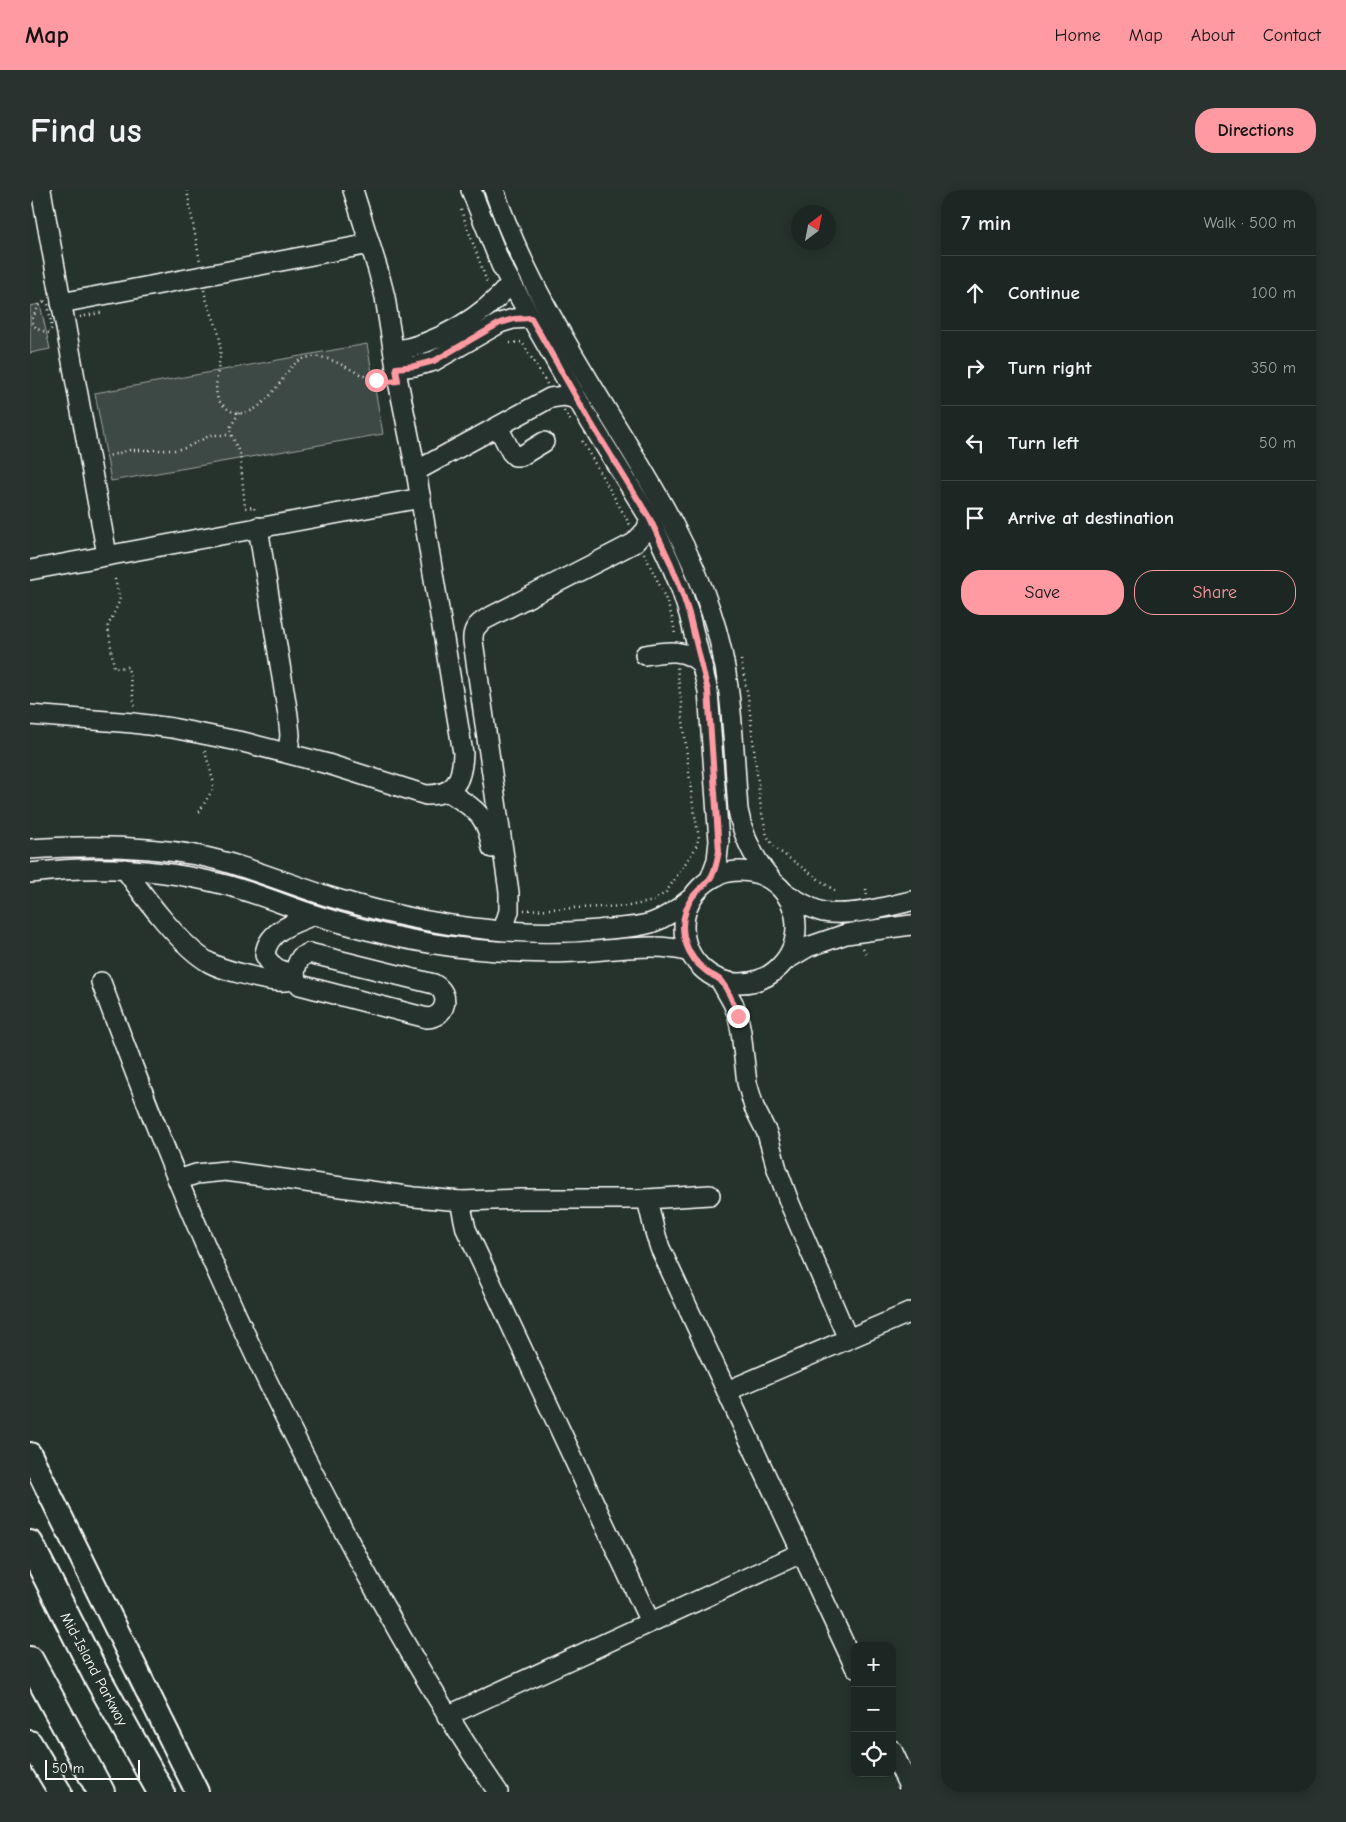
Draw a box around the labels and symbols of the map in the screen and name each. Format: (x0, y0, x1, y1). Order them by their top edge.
north arrow (791, 205, 836, 250)
route start (365, 369, 388, 392)
route end (727, 1005, 750, 1028)
street label: Mid-Island Parkway (56, 1609, 132, 1729)
scale bar (45, 1757, 140, 1780)

